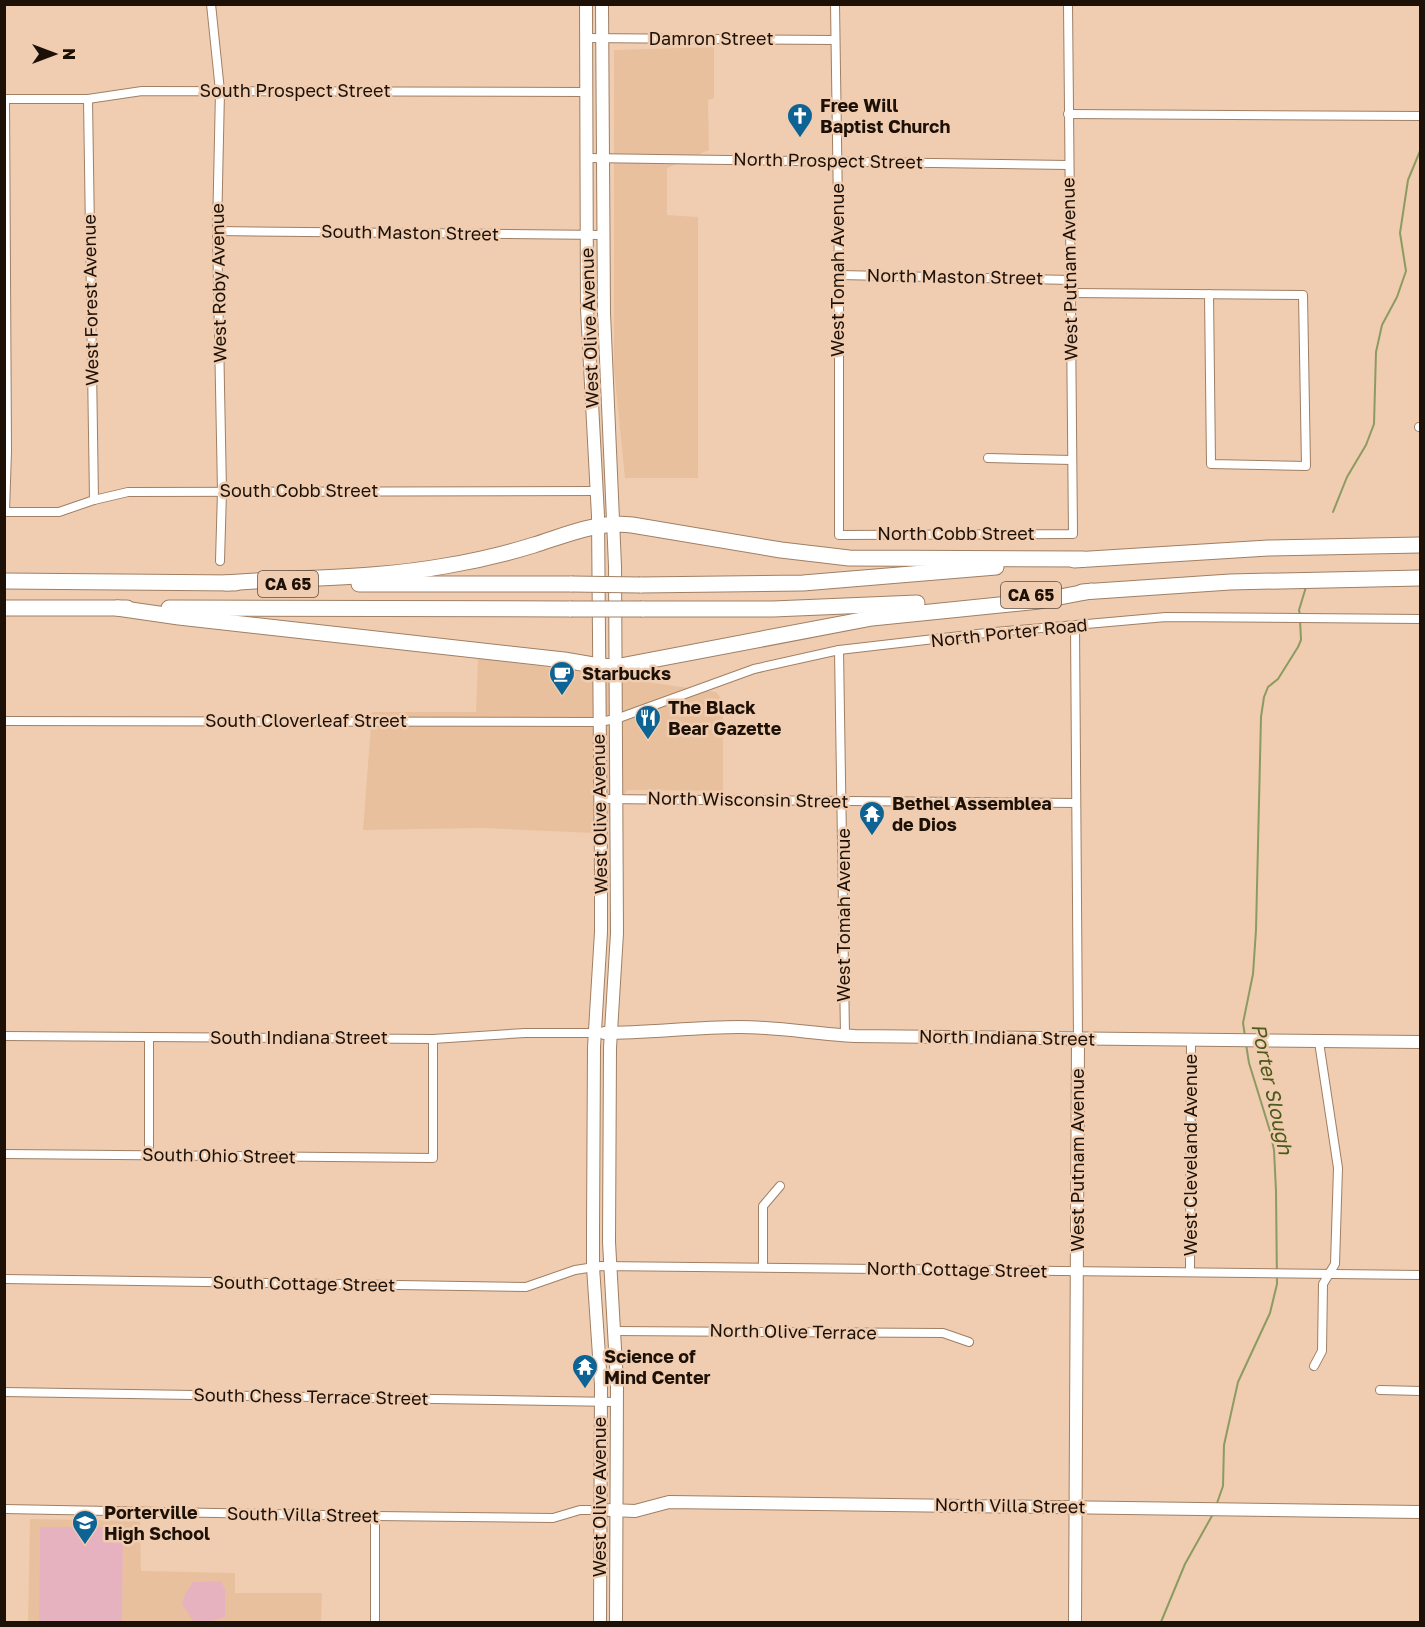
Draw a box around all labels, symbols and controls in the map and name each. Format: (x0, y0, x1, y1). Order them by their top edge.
north arrow (24, 24, 84, 84)
street label: Damron Street (648, 27, 774, 49)
text: N (59, 48, 79, 60)
street label: South Prospect Street (199, 79, 391, 101)
place label: Free Will Baptist Church (820, 94, 950, 137)
church icon: Free Will Baptist Church (785, 101, 815, 139)
street label: North Prospect Street (733, 147, 923, 173)
street label: West Putnam Avenue (1056, 177, 1082, 361)
street label: West Tomah Avenue (826, 183, 848, 357)
street label: West Roby Avenue (206, 203, 230, 363)
street label: West Forest Avenue (78, 214, 102, 386)
street label: South Maston Street (321, 219, 499, 245)
street label: West Olive Avenue (575, 248, 603, 409)
street label: North Maston Street (867, 263, 1044, 289)
street label: South Cobb Street (220, 479, 378, 501)
street label: North Cobb Street (877, 522, 1035, 544)
road number: CA 65 (258, 571, 318, 597)
road number: CA 65 (1001, 582, 1061, 608)
street label: North Porter Road (929, 613, 1088, 651)
cafe icon: Starbucks (547, 659, 577, 697)
place label: Starbucks (582, 662, 671, 684)
place label: The Black Bear Gazette (668, 696, 782, 739)
restaurant icon: The Black Bear Gazette (633, 703, 663, 741)
street label: South Cloverleaf Street (205, 709, 407, 731)
street label: West Olive Avenue (587, 734, 611, 894)
street label: North Wisconsin Street (647, 786, 849, 812)
place label: Bethel Assemblea de Dios (892, 792, 1052, 835)
temple icon: Bethel Assemblea de Dios (857, 799, 887, 837)
street label: West Tomah Avenue (832, 828, 854, 1002)
water label: Porter Slough (1246, 1021, 1299, 1157)
street label: North Indiana Street (919, 1024, 1095, 1050)
street label: South Indiana Street (210, 1026, 388, 1048)
street label: West Cleveland Avenue (1179, 1054, 1201, 1256)
street label: West Putnam Avenue (1066, 1068, 1088, 1252)
street label: South Ohio Street (142, 1143, 296, 1167)
street label: North Cottage Street (866, 1256, 1048, 1282)
street label: South Cottage Street (212, 1270, 396, 1296)
street label: North Olive Terrace (709, 1319, 877, 1343)
place label: Science of Mind Center (604, 1345, 711, 1388)
temple icon: Science of Mind Center (570, 1352, 600, 1390)
street label: South Chess Terrace Street (193, 1383, 429, 1409)
street label: West Olive Avenue (588, 1417, 610, 1577)
street label: North Villa Street (934, 1493, 1086, 1517)
place label: Porterville High School (104, 1501, 210, 1544)
street label: South Villa Street (227, 1502, 379, 1526)
school or university icon: Porterville High School (70, 1508, 100, 1546)

